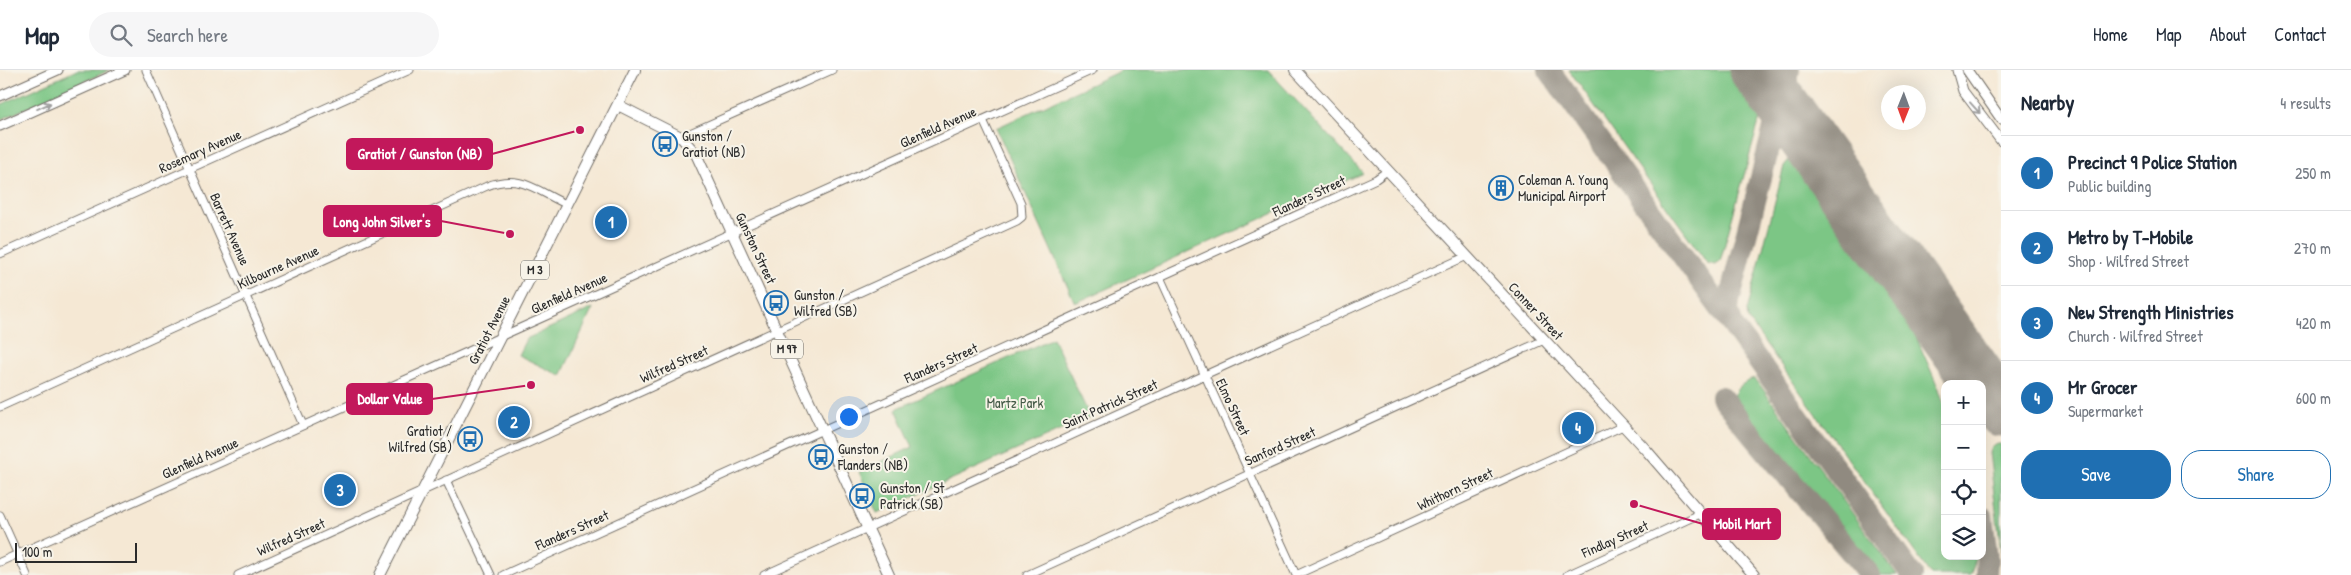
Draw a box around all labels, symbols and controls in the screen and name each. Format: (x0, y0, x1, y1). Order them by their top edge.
search box (89, 12, 439, 57)
text: Map (25, 19, 59, 51)
icon: search (107, 21, 135, 49)
text: Search here (147, 22, 228, 48)
text: Home (2093, 22, 2128, 47)
text: Map (2156, 22, 2181, 47)
text: About (2209, 22, 2246, 47)
text: Contact (2274, 22, 2326, 47)
north arrow (1881, 85, 1926, 130)
text: Nearby (2021, 88, 2074, 117)
text: 4 results (2280, 92, 2331, 114)
one-way arrow (36, 101, 51, 111)
street label: Glenfield Avenue (897, 101, 979, 152)
one-way arrow (1969, 101, 1981, 114)
street label: Rosemary Avenue (156, 124, 245, 178)
place label: Gunston / Gratiot (NB) (682, 126, 746, 161)
bus stop icon: Gunston / Gratiot (NB) (652, 131, 678, 157)
callout: Gratiot / Gunston (NB) (347, 139, 492, 169)
text: Gratiot / Gunston (NB) (357, 143, 483, 164)
text: Precinct 9 Police Station (2068, 149, 2237, 175)
text: 1 (2034, 162, 2040, 184)
text: 250 m (2295, 162, 2331, 184)
street label: Flanders Street (1268, 170, 1349, 221)
place label: Coleman A. Young Municipal Airport (1518, 170, 1608, 206)
building icon: Coleman A. Young Municipal Airport (1488, 175, 1514, 201)
text: Public building (2068, 175, 2151, 197)
street label: Barrett Avenue (206, 190, 255, 268)
pin: 1 (595, 203, 627, 241)
callout: Long John Silver's (324, 206, 441, 236)
street label: Gunston Street (732, 209, 781, 287)
text: Long John Silver's (334, 211, 431, 233)
text: Metro by T-Mobile (2068, 224, 2193, 250)
text: 2 (2033, 237, 2041, 259)
text: 270 m (2294, 237, 2331, 259)
street label: Kilbourne Avenue (234, 240, 322, 293)
text: Shop · Wilfred Street (2068, 250, 2189, 272)
road number: M 3 (521, 260, 549, 280)
street label: Glenfield Avenue (528, 267, 610, 318)
street label: Conner Street (1505, 278, 1568, 344)
place label: Gunston / Wilfred (SB) (794, 285, 857, 320)
bus stop icon: Gunston / Wilfred (SB) (763, 290, 789, 316)
street label: Gratiot Avenue (463, 292, 514, 367)
text: New Strength Ministries (2068, 299, 2234, 325)
text: 3 (2033, 312, 2041, 334)
text: 420 m (2296, 312, 2331, 334)
text: Church · Wilfred Street (2068, 325, 2203, 347)
street label: Flanders Street (900, 338, 981, 388)
street label: Wilfred Street (637, 340, 711, 387)
road number: M 97 (771, 340, 803, 358)
street label: Saint Patrick Street (1059, 374, 1160, 433)
text: Mr Grocer (2068, 374, 2137, 400)
street label: Elmo Street (1212, 375, 1255, 439)
map controls (1941, 380, 1986, 560)
button: + (1941, 380, 1986, 425)
callout: Dollar Value (347, 384, 432, 414)
text: 4 (2034, 387, 2040, 409)
text: 600 m (2296, 387, 2331, 409)
text: Dollar Value (357, 388, 423, 409)
park label: Martz Park (987, 393, 1044, 412)
text: Supermarket (2068, 400, 2143, 422)
pin: 2 (498, 403, 530, 441)
your location (836, 404, 862, 430)
pin: 4 (1562, 409, 1594, 447)
place label: Gratiot / Wilfred (SB) (389, 421, 452, 456)
street label: Sanford Street (1241, 421, 1318, 470)
button: − (1941, 425, 1986, 470)
bus stop icon: Gratiot / Wilfred (SB) (457, 426, 483, 452)
street label: Glenfield Avenue (159, 432, 241, 483)
place label: Gunston / Flanders (NB) (837, 439, 908, 474)
bus stop icon: Gunston / Flanders (NB) (808, 444, 834, 470)
button: Save (2021, 450, 2171, 499)
button: Share (2181, 450, 2331, 499)
street label: Whithorn Street (1414, 463, 1496, 514)
button: locate (1941, 470, 1986, 515)
pin: 3 (324, 471, 356, 509)
place label: Gunston / St Patrick (SB) (880, 478, 945, 513)
bus stop icon: Gunston / St Patrick (SB) (849, 483, 875, 509)
street label: Flanders Street (531, 505, 612, 555)
callout: Mobil Mart (1703, 509, 1780, 539)
street label: Wilfred Street (254, 513, 328, 560)
text: Mobil Mart (1713, 513, 1772, 534)
street label: Findlay Street (1578, 515, 1652, 563)
button: layers (1941, 515, 1986, 560)
scale bar (15, 540, 138, 563)
text: 100 m (22, 542, 52, 561)

